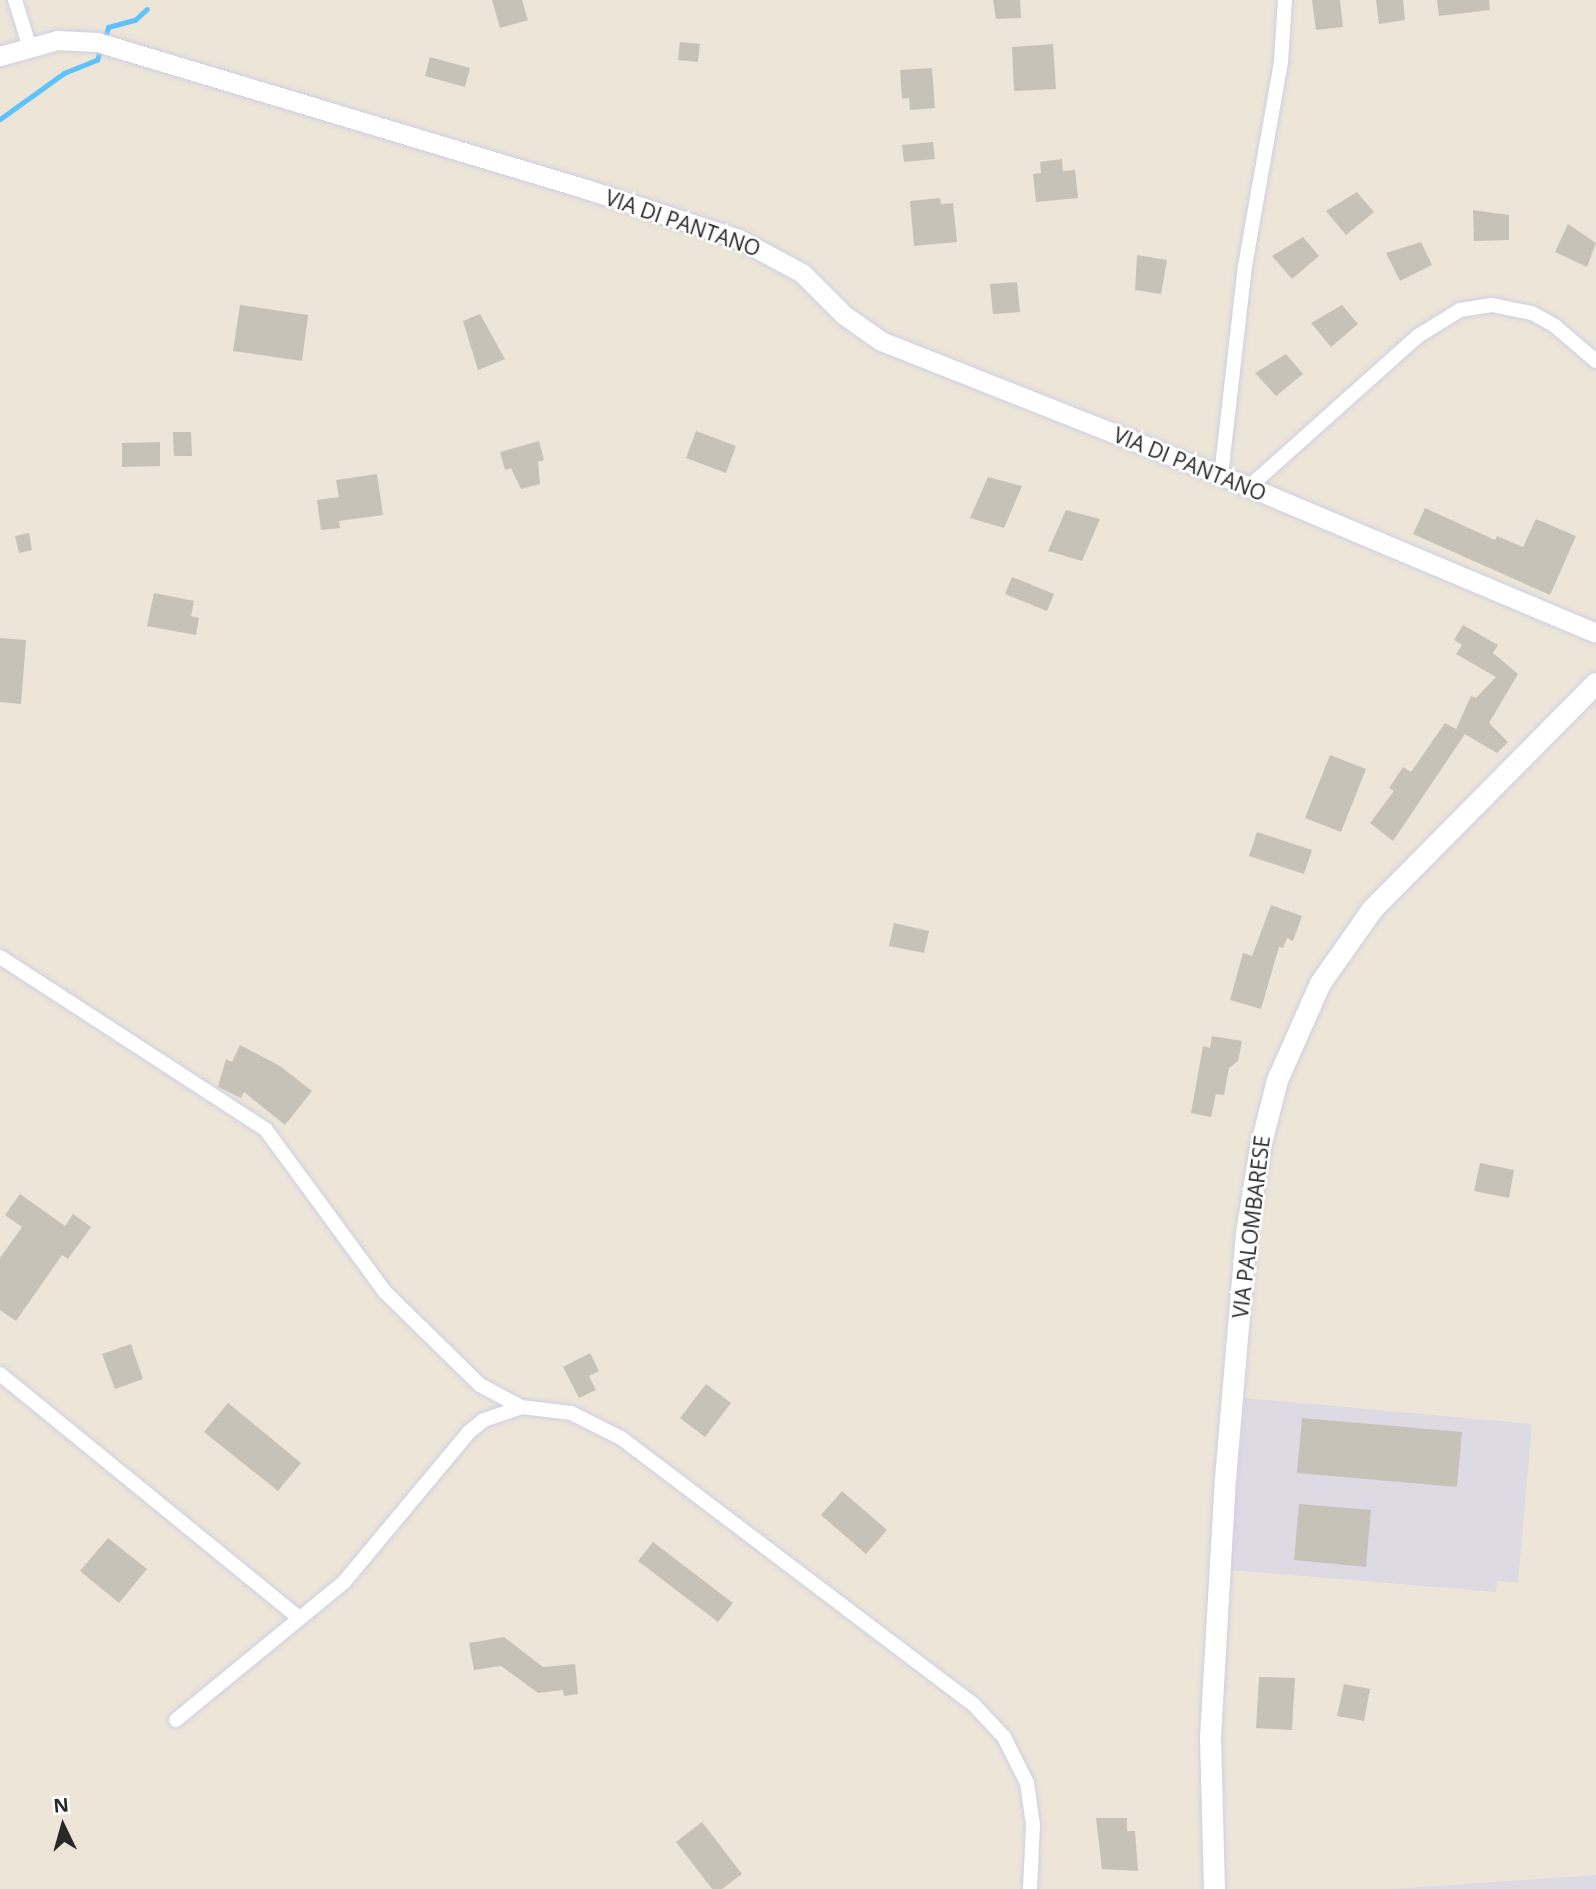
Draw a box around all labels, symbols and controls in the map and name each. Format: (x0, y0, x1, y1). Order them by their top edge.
street label: VIA DI PANTANO (602, 185, 764, 261)
street label: VIA DI PANTANO (1110, 422, 1270, 506)
street label: VIA PALOMBARESE (1227, 1134, 1275, 1320)
north arrow (28, 1791, 98, 1861)
text: N (52, 1791, 70, 1819)

